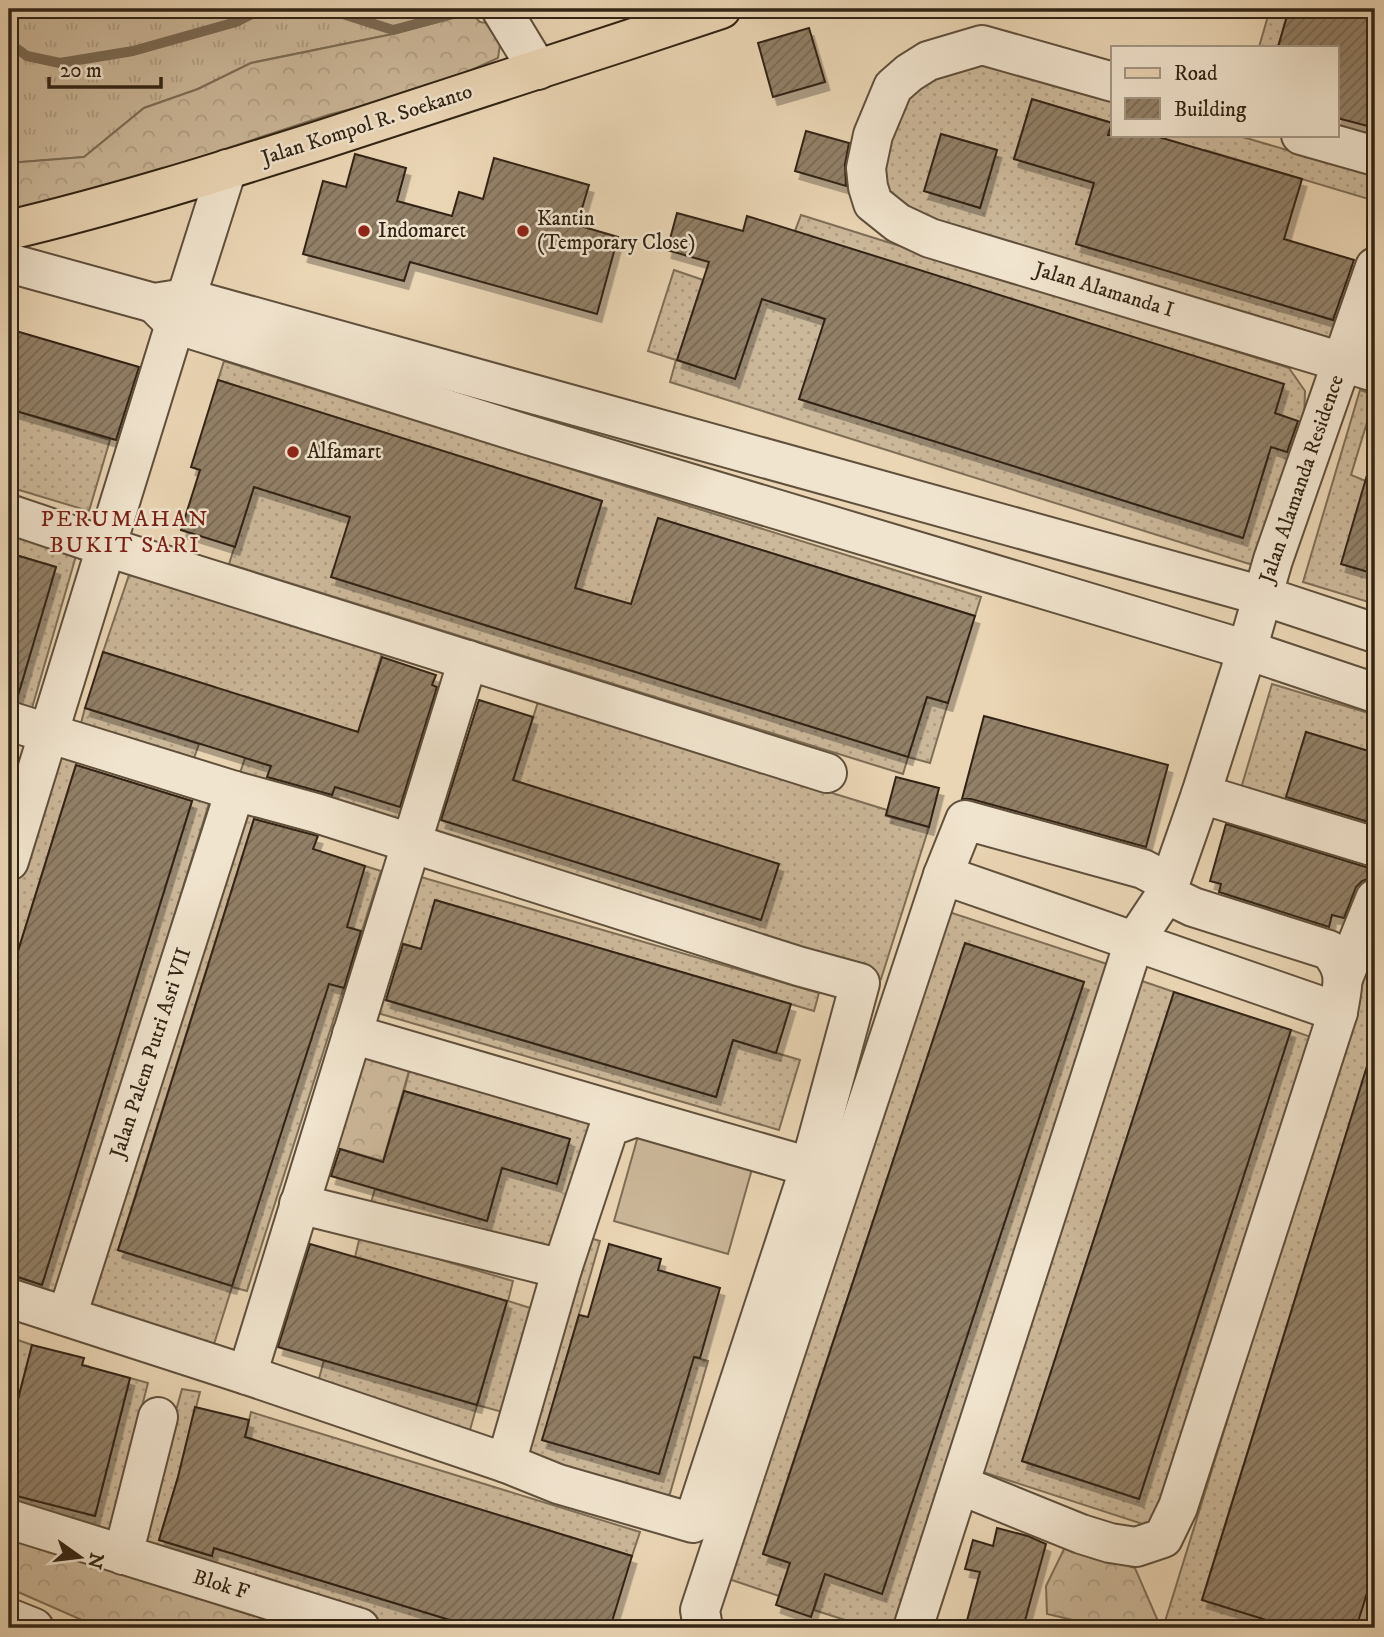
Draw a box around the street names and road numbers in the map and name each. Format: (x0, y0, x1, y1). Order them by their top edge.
street label: Jalan Kompol R. Soekanto (256, 79, 476, 172)
street label: Jalan Alamanda I (1029, 256, 1177, 324)
street label: Jalan Alamanda Residence (1253, 371, 1350, 588)
street label: Jalan Palem Putri Asri VII (104, 945, 197, 1163)
street label: Blok F (190, 1564, 252, 1606)

